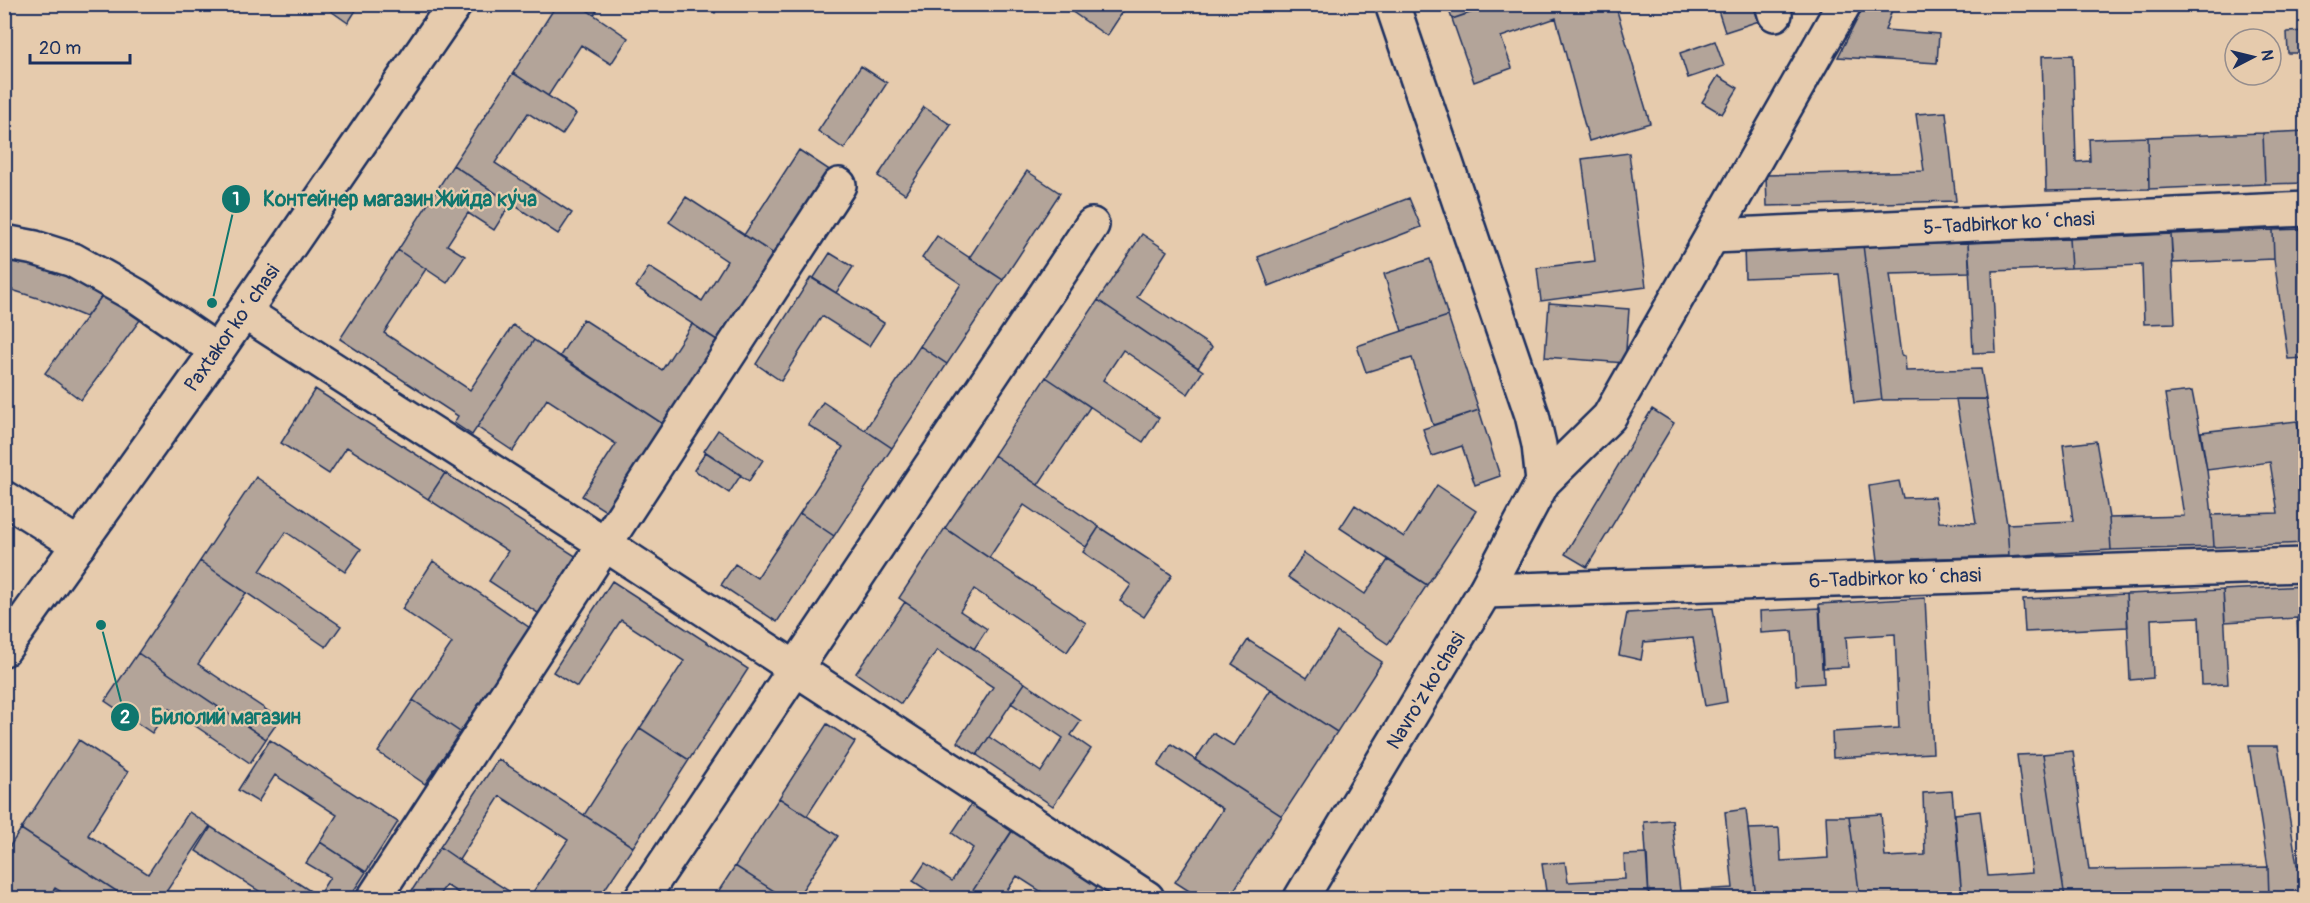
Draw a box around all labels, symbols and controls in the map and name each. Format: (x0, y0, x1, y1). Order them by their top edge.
scale bar (30, 27, 130, 65)
north arrow (2223, 27, 2283, 87)
text: 20 m (39, 37, 81, 60)
text: N (2256, 49, 2278, 62)
callout: Контейнер магазин Жийда ку́ча (221, 180, 549, 219)
text: Контейнер магазин Жийда ку́ча (263, 186, 537, 213)
text: 1 (232, 188, 240, 211)
street label: 5-Tadbirkor koʻchasi (1923, 206, 2095, 240)
street label: Paxtakor koʻchasi (179, 259, 285, 397)
street label: 6-Tadbirkor koʻchasi (1808, 562, 1982, 594)
street label: Navro'z ko'chasi (1381, 627, 1470, 754)
callout: Билолий магазин (110, 697, 313, 736)
text: Билолий магазин (151, 704, 301, 731)
text: 2 (120, 706, 130, 729)

